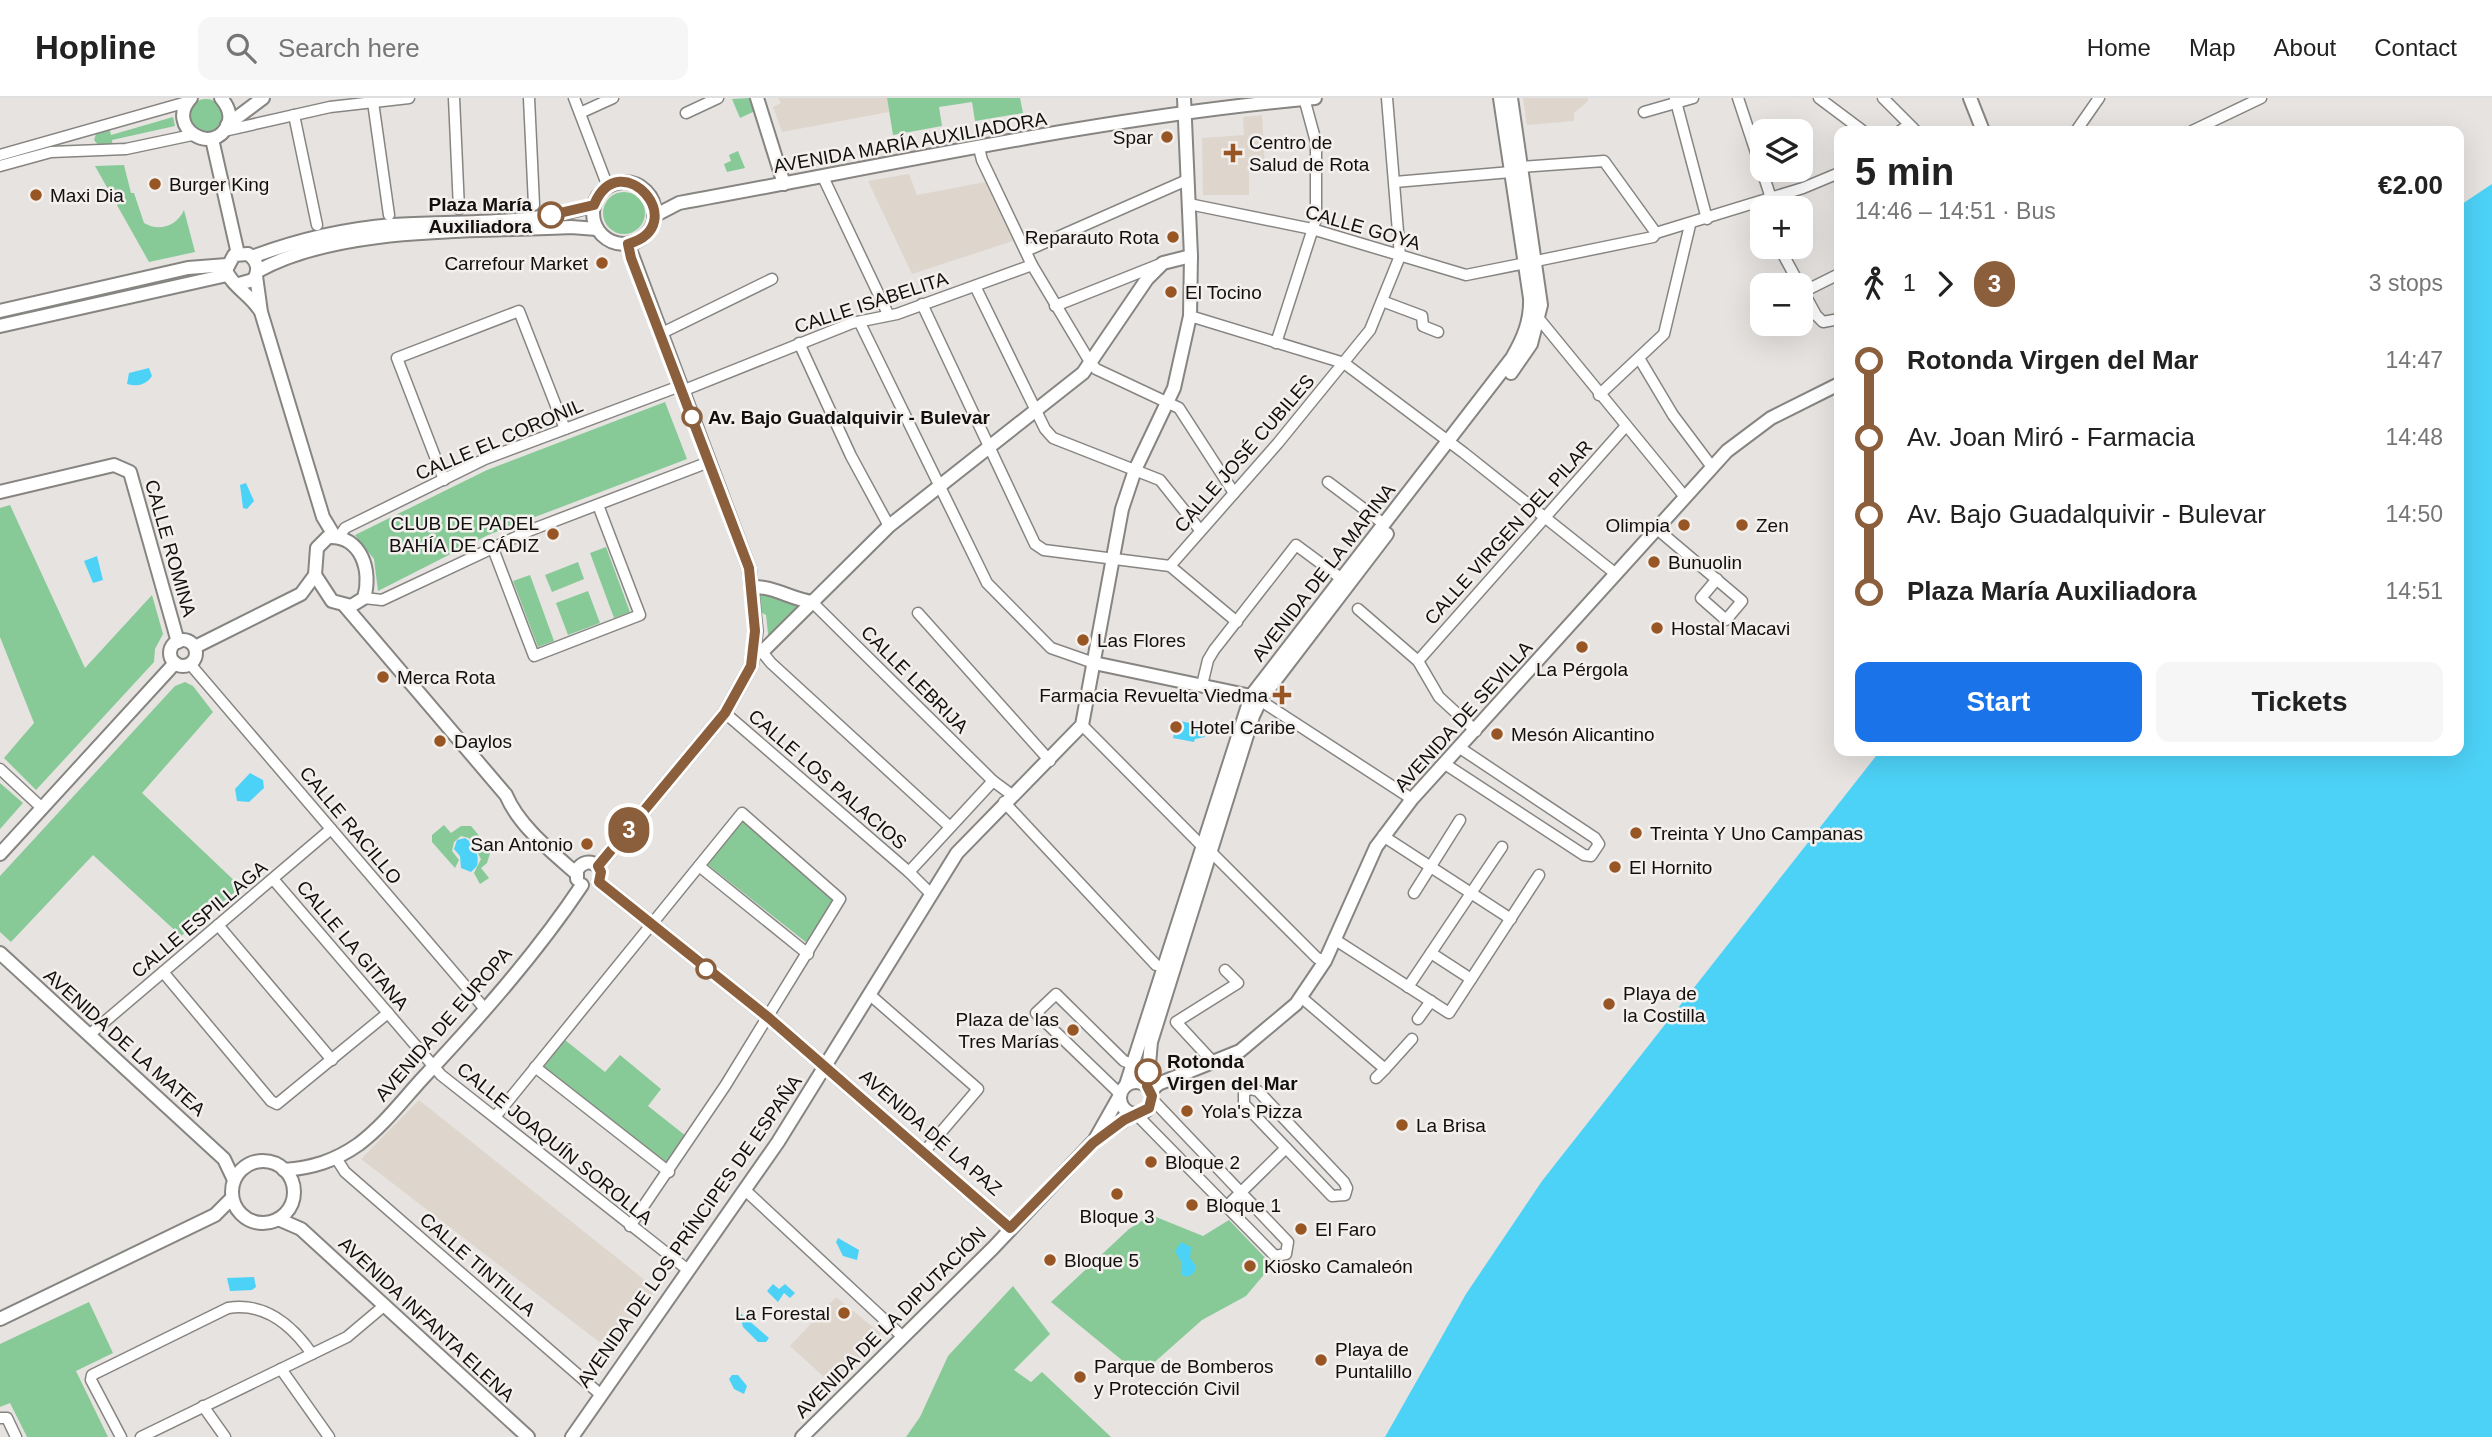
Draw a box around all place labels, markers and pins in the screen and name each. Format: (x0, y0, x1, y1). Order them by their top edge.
place label: Spar (1113, 127, 1154, 148)
marker: Spar (1159, 129, 1175, 145)
place label: Centro de Salud de Rota (1249, 132, 1370, 175)
marker: Centro de Salud de Rota (1223, 143, 1243, 163)
place label: Burger King (169, 174, 269, 195)
marker: Burger King (147, 176, 163, 192)
place label: Maxi Dia (50, 185, 124, 206)
marker: Maxi Dia (28, 187, 44, 203)
place label: Plaza María Auxiliadora (429, 194, 532, 237)
marker: Plaza María Auxiliadora (538, 202, 564, 228)
place label: Reparauto Rota (1025, 227, 1159, 248)
marker: Reparauto Rota (1165, 229, 1181, 245)
place label: Carrefour Market (444, 253, 589, 274)
marker: Carrefour Market (594, 255, 610, 271)
place label: El Tocino (1185, 282, 1262, 303)
marker: El Tocino (1163, 284, 1179, 300)
marker: Av. Bajo Guadalquivir - Bulevar (682, 407, 702, 427)
place label: Av. Bajo Guadalquivir - Bulevar (708, 407, 991, 428)
place label: CLUB DE PADEL BAHÍA DE CÁDIZ (389, 513, 539, 556)
place label: Olimpia (1606, 515, 1670, 536)
place label: Zen (1756, 515, 1789, 536)
marker: Olimpia (1676, 517, 1692, 533)
marker: Zen (1734, 517, 1750, 533)
marker: CLUB DE PADEL BAHÍA DE CÁDIZ (545, 526, 561, 542)
place label: Bunuolin (1668, 552, 1742, 573)
marker: Bunuolin (1646, 554, 1662, 570)
place label: Hostal Macavi (1671, 618, 1790, 639)
marker: Hostal Macavi (1649, 620, 1665, 636)
place label: Las Flores (1097, 630, 1186, 651)
marker: Las Flores (1075, 632, 1091, 648)
marker: La Pérgola (1574, 639, 1590, 655)
place label: La Pérgola (1536, 659, 1628, 680)
place label: Merca Rota (397, 667, 496, 688)
marker: Merca Rota (375, 669, 391, 685)
place label: Farmacia Revuelta Viedma (1039, 685, 1268, 706)
marker: Farmacia Revuelta Viedma (1274, 687, 1290, 703)
place label: Hotel Caribe (1190, 717, 1296, 738)
marker: Hotel Caribe (1168, 719, 1184, 735)
place label: Mesón Alicantino (1511, 724, 1655, 745)
marker: Mesón Alicantino (1489, 726, 1505, 742)
place label: Daylos (454, 731, 512, 752)
marker: Daylos (432, 733, 448, 749)
place label: Treinta Y Uno Campanas (1650, 823, 1863, 844)
marker: Treinta Y Uno Campanas (1628, 825, 1644, 841)
place label: San Antonio (471, 834, 573, 855)
marker: San Antonio (579, 836, 595, 852)
place label: El Hornito (1629, 857, 1712, 878)
marker: El Hornito (1607, 859, 1623, 875)
unlabelled marker (696, 959, 716, 979)
place label: Playa de la Costilla (1623, 983, 1706, 1026)
marker: Playa de la Costilla (1601, 996, 1617, 1012)
place label: Plaza de las Tres Marías (955, 1009, 1059, 1052)
marker: Plaza de las Tres Marías (1065, 1022, 1081, 1038)
place label: Rotonda Virgen del Mar (1167, 1051, 1298, 1094)
marker: Rotonda Virgen del Mar (1135, 1059, 1161, 1085)
place label: Yola's Pizza (1201, 1101, 1303, 1122)
marker: Yola's Pizza (1179, 1103, 1195, 1119)
place label: La Brisa (1416, 1115, 1486, 1136)
marker: La Brisa (1394, 1117, 1410, 1133)
place label: Bloque 2 (1165, 1152, 1240, 1173)
marker: Bloque 2 (1143, 1154, 1159, 1170)
marker: Bloque 3 (1109, 1186, 1125, 1202)
place label: Bloque 1 (1206, 1195, 1281, 1216)
marker: Bloque 1 (1184, 1197, 1200, 1213)
place label: Bloque 3 (1079, 1206, 1155, 1227)
place label: El Faro (1315, 1219, 1376, 1240)
marker: El Faro (1293, 1221, 1309, 1237)
place label: Bloque 5 (1064, 1250, 1139, 1271)
marker: Bloque 5 (1042, 1252, 1058, 1268)
place label: Kiosko Camaleón (1264, 1256, 1413, 1277)
marker: Kiosko Camaleón (1242, 1258, 1258, 1274)
place label: La Forestal (735, 1303, 830, 1324)
marker: La Forestal (836, 1305, 852, 1321)
place label: Playa de Puntalillo (1335, 1339, 1412, 1382)
marker: Playa de Puntalillo (1313, 1352, 1329, 1368)
place label: Parque de Bomberos y Protección Civil (1094, 1356, 1274, 1399)
marker: Parque de Bomberos y Protección Civil (1072, 1369, 1088, 1385)

